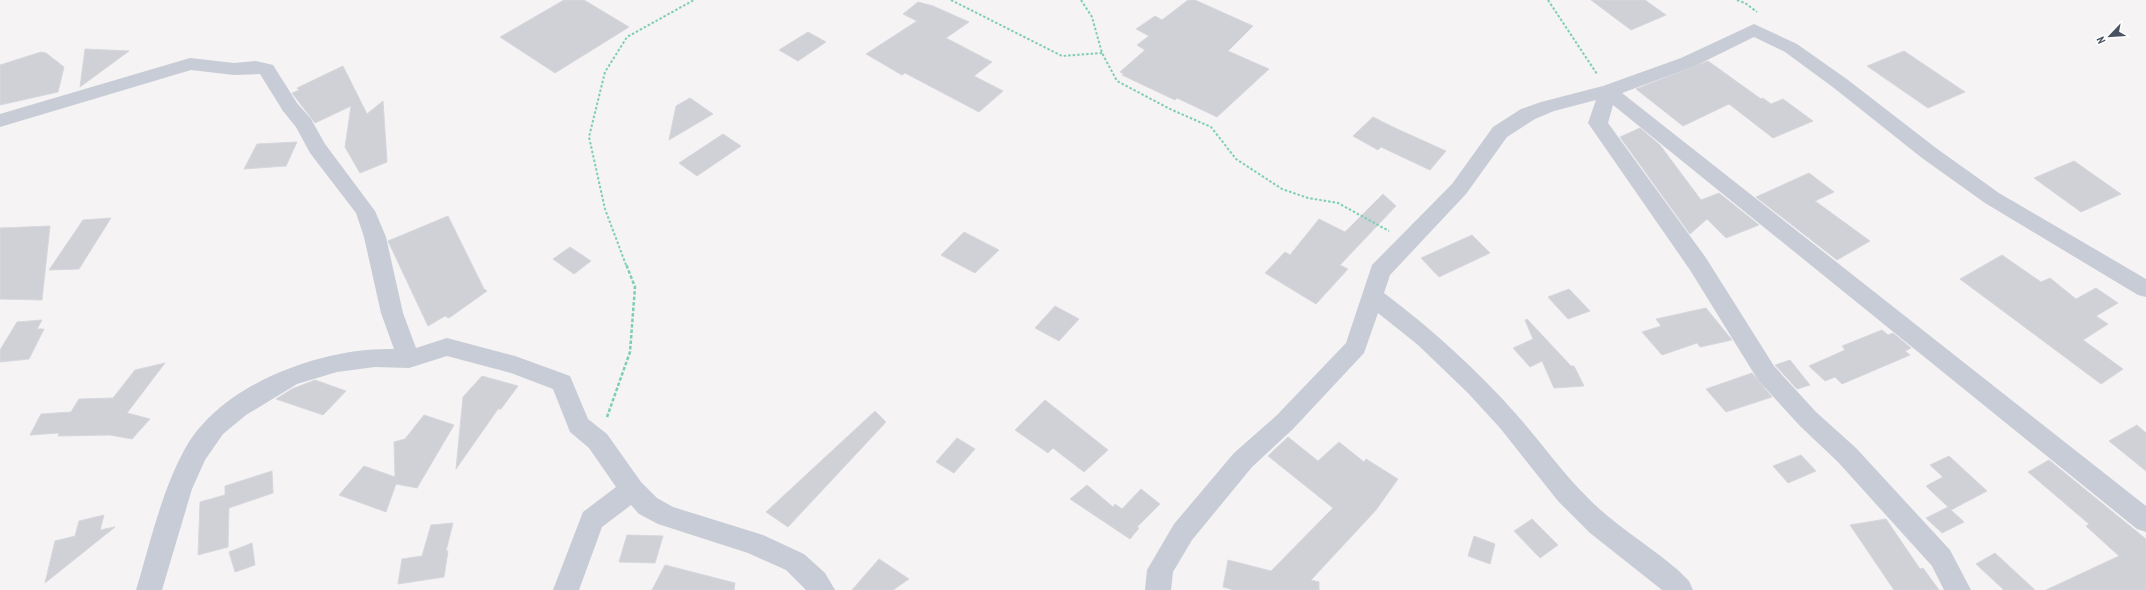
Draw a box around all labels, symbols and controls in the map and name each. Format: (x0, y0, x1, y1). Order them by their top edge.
north arrow (2090, 16, 2130, 56)
text: N (2093, 35, 2109, 46)

